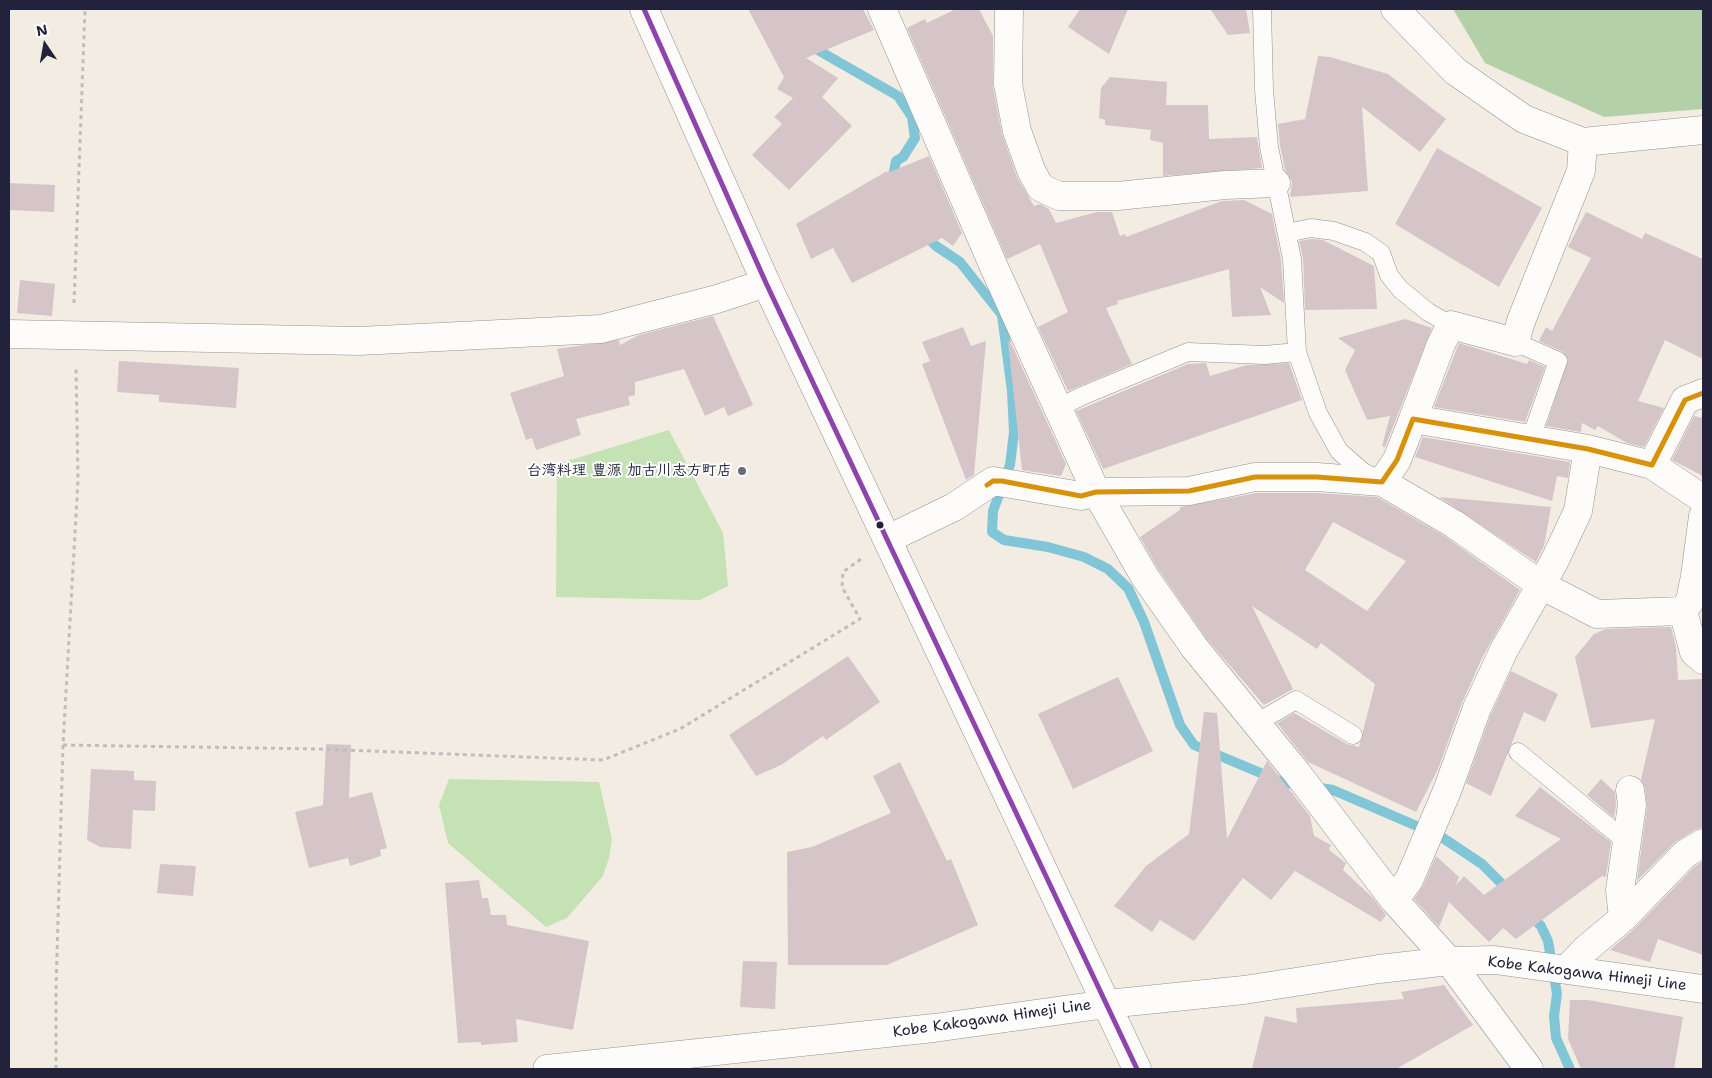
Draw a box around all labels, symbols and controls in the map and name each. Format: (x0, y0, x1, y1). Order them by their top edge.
north arrow (20, 20, 70, 70)
text: N (35, 20, 49, 40)
place label: 台湾料理 豊源 加古川志方町店 (527, 462, 732, 480)
marker: 台湾料理 豊源 加古川志方町店 (736, 465, 748, 477)
unlabelled marker (875, 520, 885, 530)
street label: Kobe Kakogawa Himeji Line (1487, 953, 1687, 995)
street label: Kobe Kakogawa Himeji Line (892, 996, 1092, 1042)

